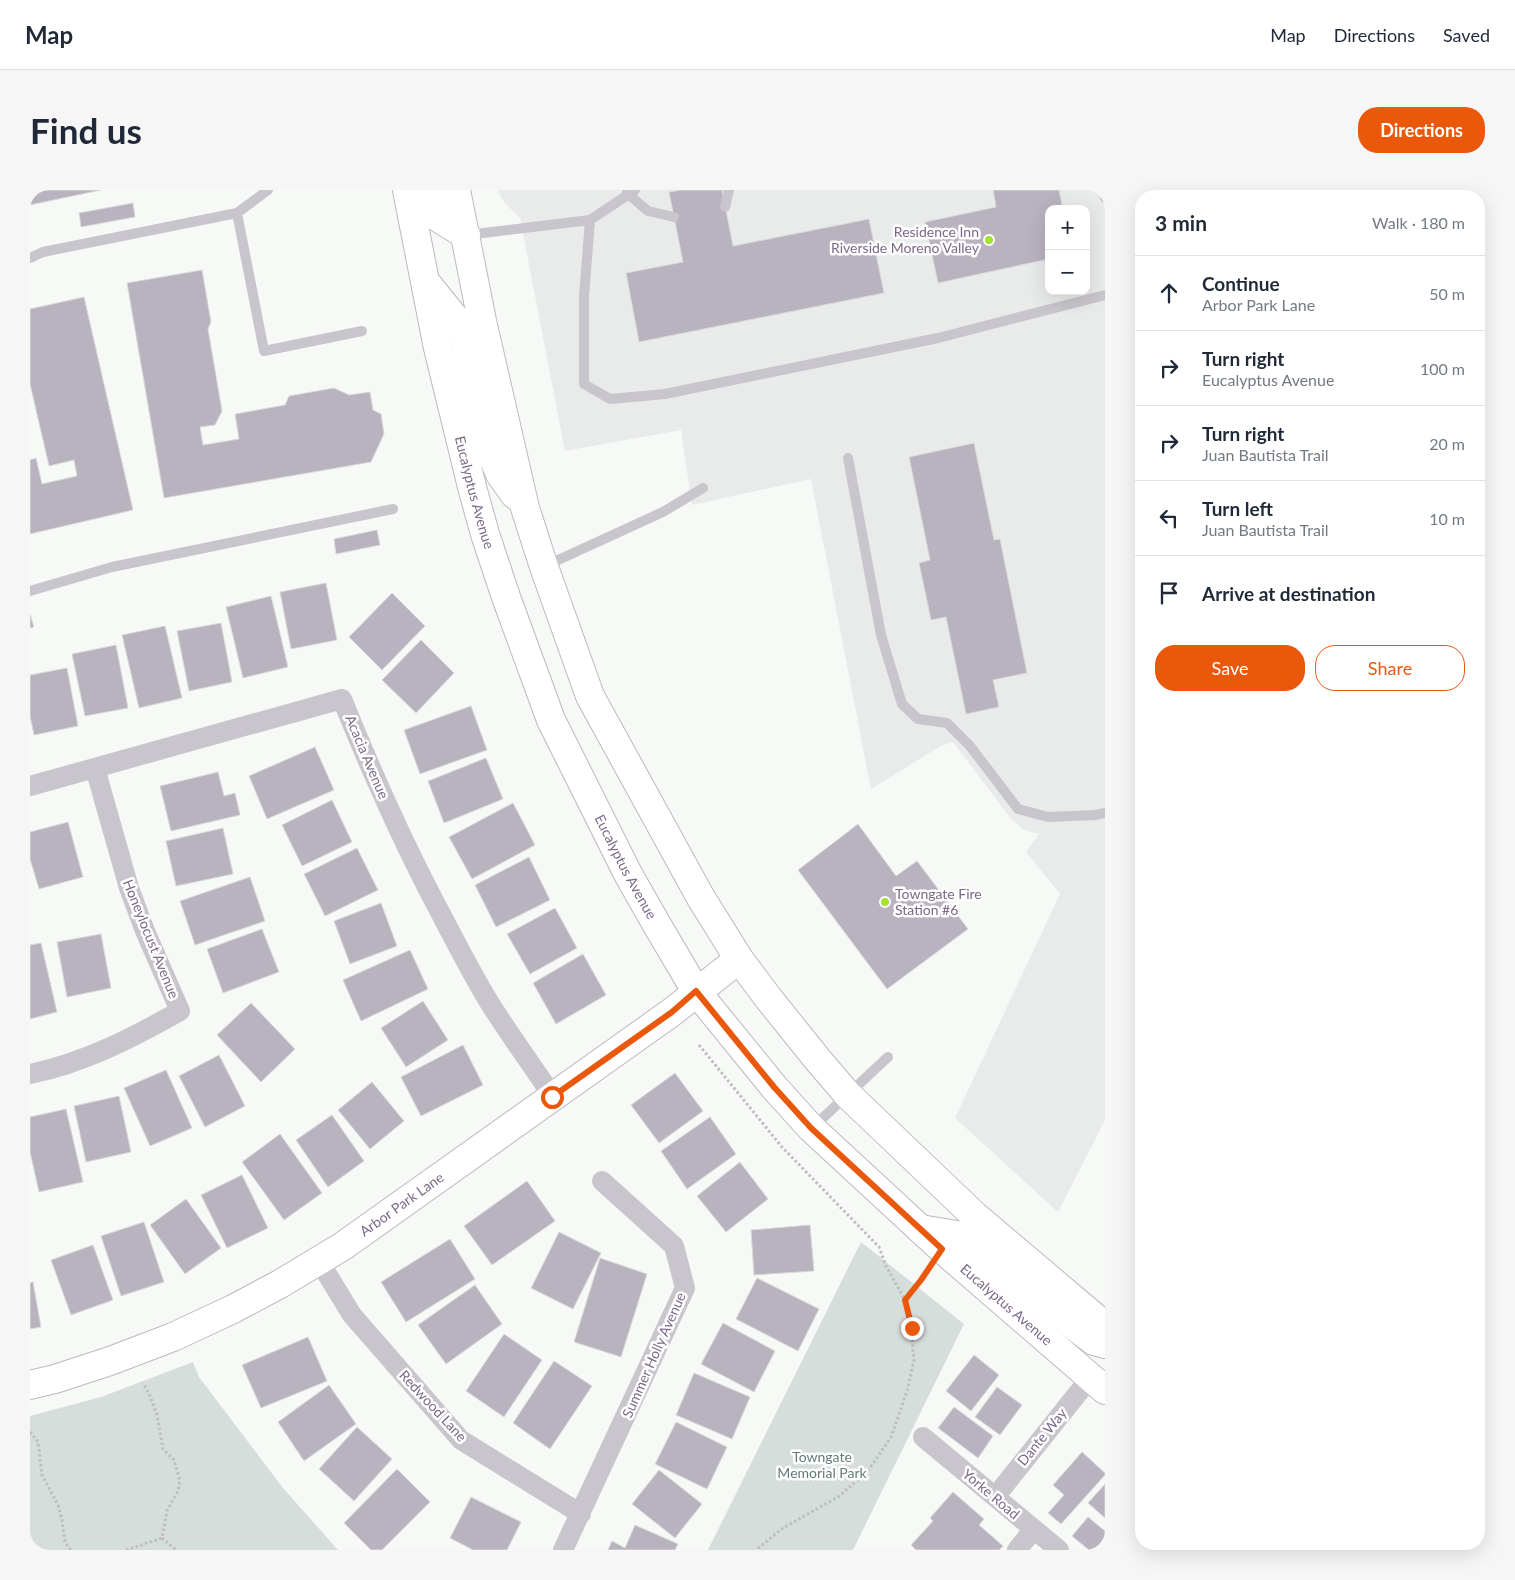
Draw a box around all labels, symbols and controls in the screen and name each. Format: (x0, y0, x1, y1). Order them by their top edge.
text: Map (25, 20, 73, 49)
text: Map (1270, 24, 1306, 46)
text: Directions (1334, 24, 1415, 46)
text: Saved (1443, 24, 1490, 46)
button: Directions (1358, 107, 1485, 153)
text: Find us (30, 109, 142, 151)
map controls (1045, 205, 1090, 295)
button: + (1045, 205, 1090, 250)
text: 3 min (1155, 210, 1207, 235)
text: Walk · 180 m (1372, 213, 1465, 232)
place label: Residence Inn Riverside Moreno Valley (831, 223, 980, 256)
marker: Residence Inn Riverside Moreno Valley (983, 234, 995, 246)
button: − (1045, 250, 1090, 295)
text: Continue (1202, 272, 1280, 295)
icon: ahead (1155, 279, 1183, 307)
text: 50 m (1429, 284, 1465, 303)
text: Arbor Park Lane (1202, 295, 1315, 314)
text: Turn right (1202, 347, 1284, 370)
icon: right (1155, 354, 1183, 382)
text: 100 m (1420, 359, 1465, 378)
text: Eucalyptus Avenue (1202, 370, 1334, 389)
text: Turn right (1202, 422, 1284, 445)
icon: right (1155, 429, 1183, 457)
street label: Eucalyptus Avenue (452, 434, 498, 551)
text: 20 m (1429, 434, 1465, 453)
text: Juan Bautista Trail (1202, 445, 1329, 464)
text: Turn left (1202, 497, 1273, 520)
icon: left (1155, 504, 1183, 532)
text: 10 m (1429, 509, 1465, 528)
text: Juan Bautista Trail (1202, 520, 1329, 539)
icon: arrive (1155, 579, 1183, 607)
text: Arrive at destination (1202, 582, 1375, 605)
button: Save (1155, 645, 1305, 691)
button: Share (1315, 645, 1465, 691)
street label: Acacia Avenue (342, 712, 393, 801)
street label: Eucalyptus Avenue (592, 811, 661, 922)
street label: Honeylocust Avenue (120, 877, 183, 1001)
place label: Towngate Fire Station #6 (895, 885, 982, 918)
marker: Towngate Fire Station #6 (879, 896, 891, 908)
route start (541, 1086, 564, 1109)
street label: Arbor Park Lane (356, 1168, 447, 1240)
street label: Eucalyptus Avenue (957, 1260, 1056, 1349)
street label: Summer Holly Avenue (618, 1289, 689, 1420)
route end (901, 1317, 924, 1340)
street label: Redwood Lane (396, 1367, 471, 1445)
street label: Dante Way (1013, 1404, 1070, 1469)
park label: Towngate Memorial Park (777, 1448, 868, 1481)
street label: Yorke Road (959, 1465, 1023, 1522)

